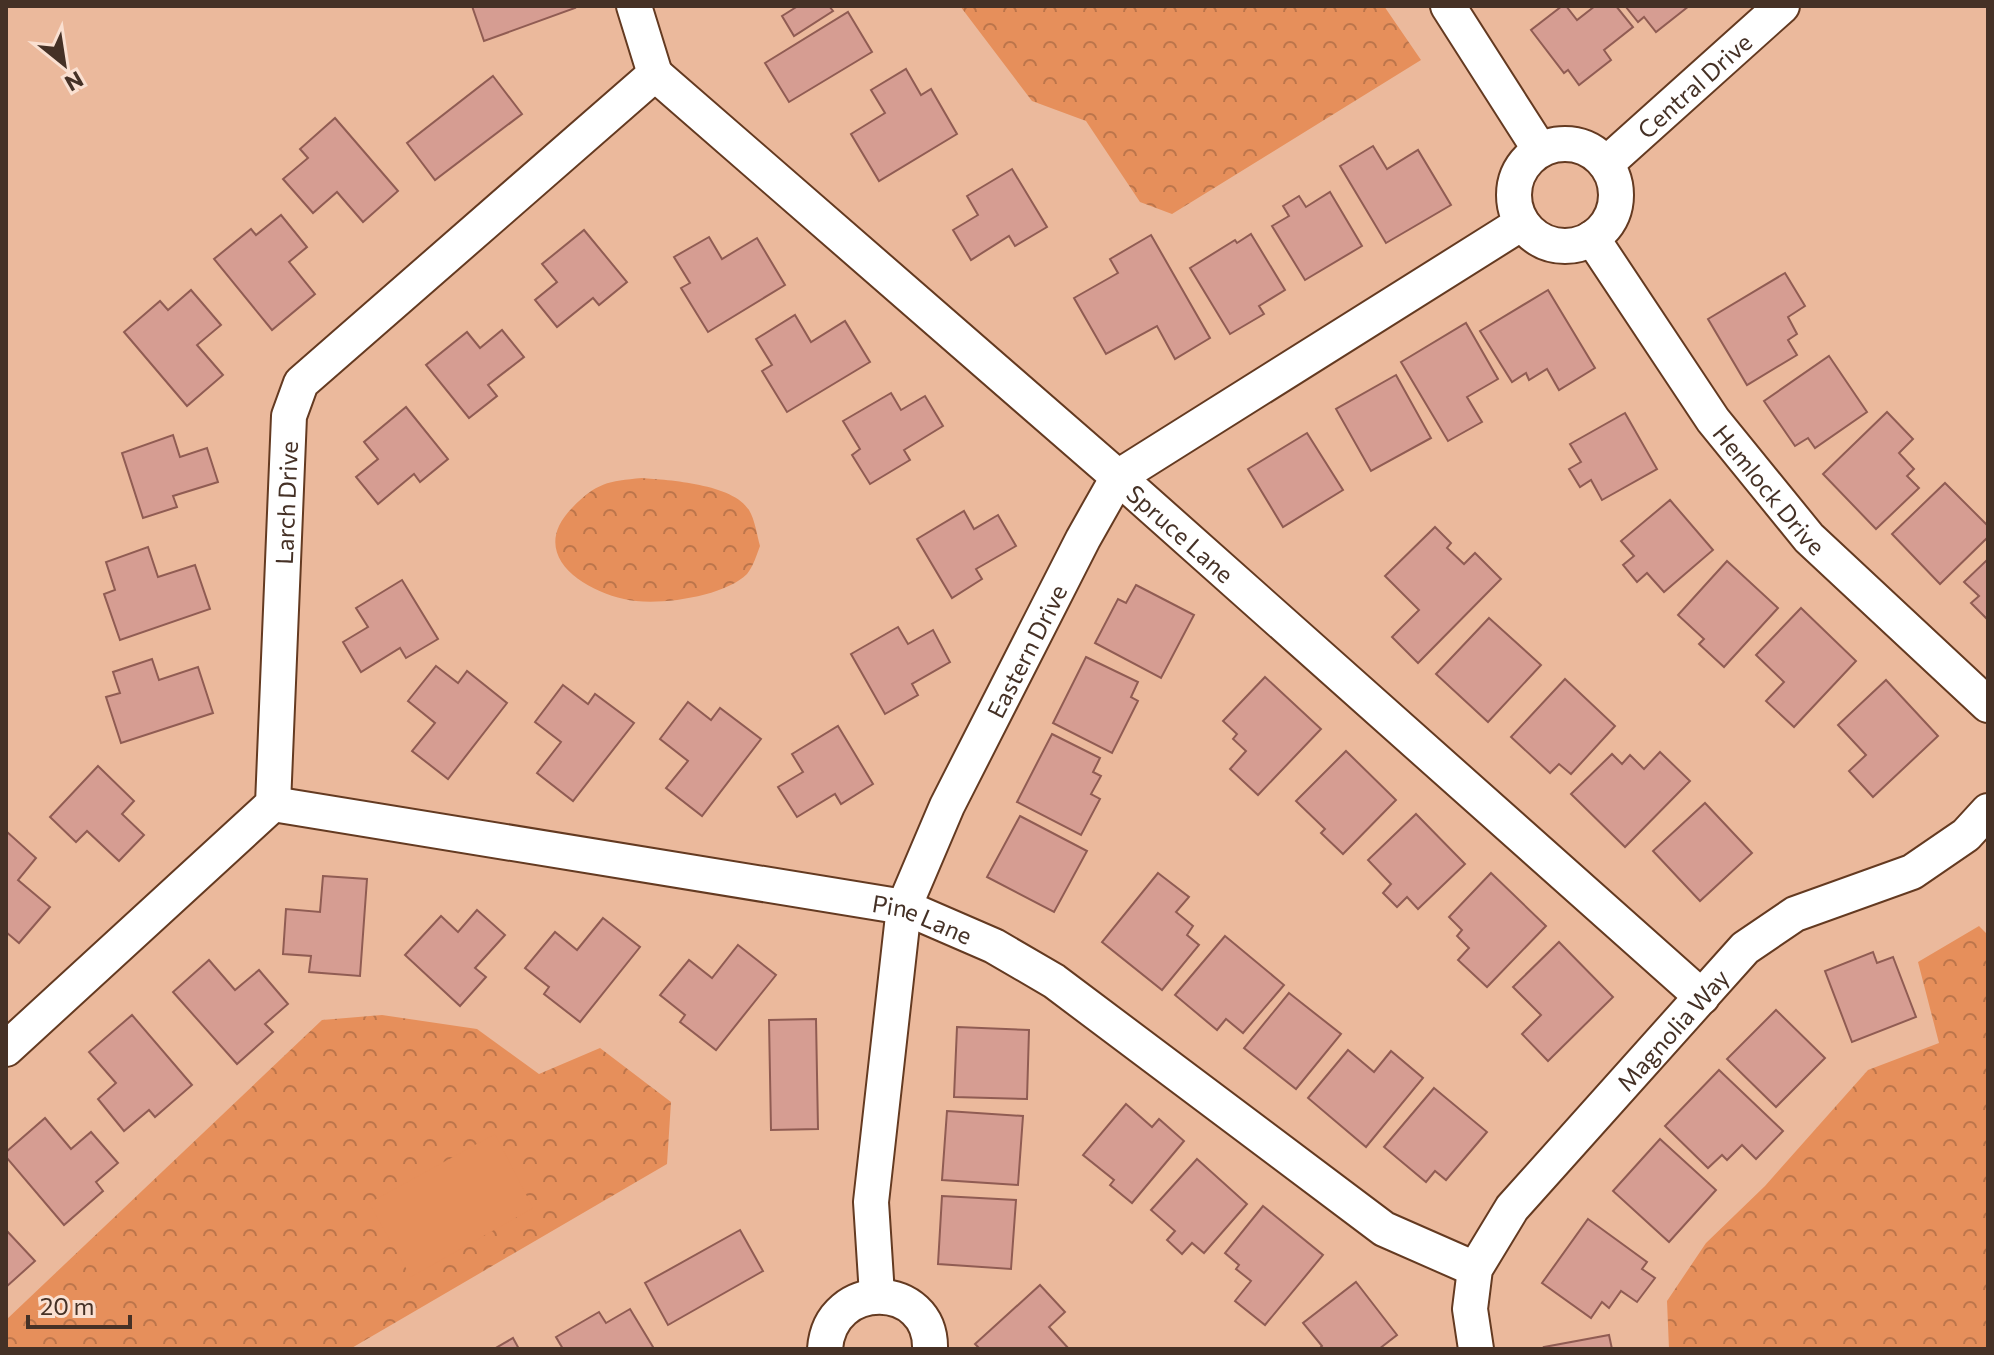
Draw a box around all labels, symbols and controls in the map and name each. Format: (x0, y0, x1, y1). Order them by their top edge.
north arrow (24, 24, 104, 104)
street label: Central Drive (1631, 26, 1757, 144)
text: N (60, 66, 88, 98)
street label: Hemlock Drive (1708, 418, 1831, 560)
street label: Larch Drive (268, 440, 302, 565)
street label: Spruce Lane (1121, 478, 1240, 588)
street label: Eastern Drive (980, 579, 1072, 722)
street label: Pine Lane (870, 888, 977, 949)
street label: Magnolia Way (1610, 962, 1734, 1096)
scale bar (28, 1279, 130, 1329)
text: 20 m (40, 1291, 94, 1320)

